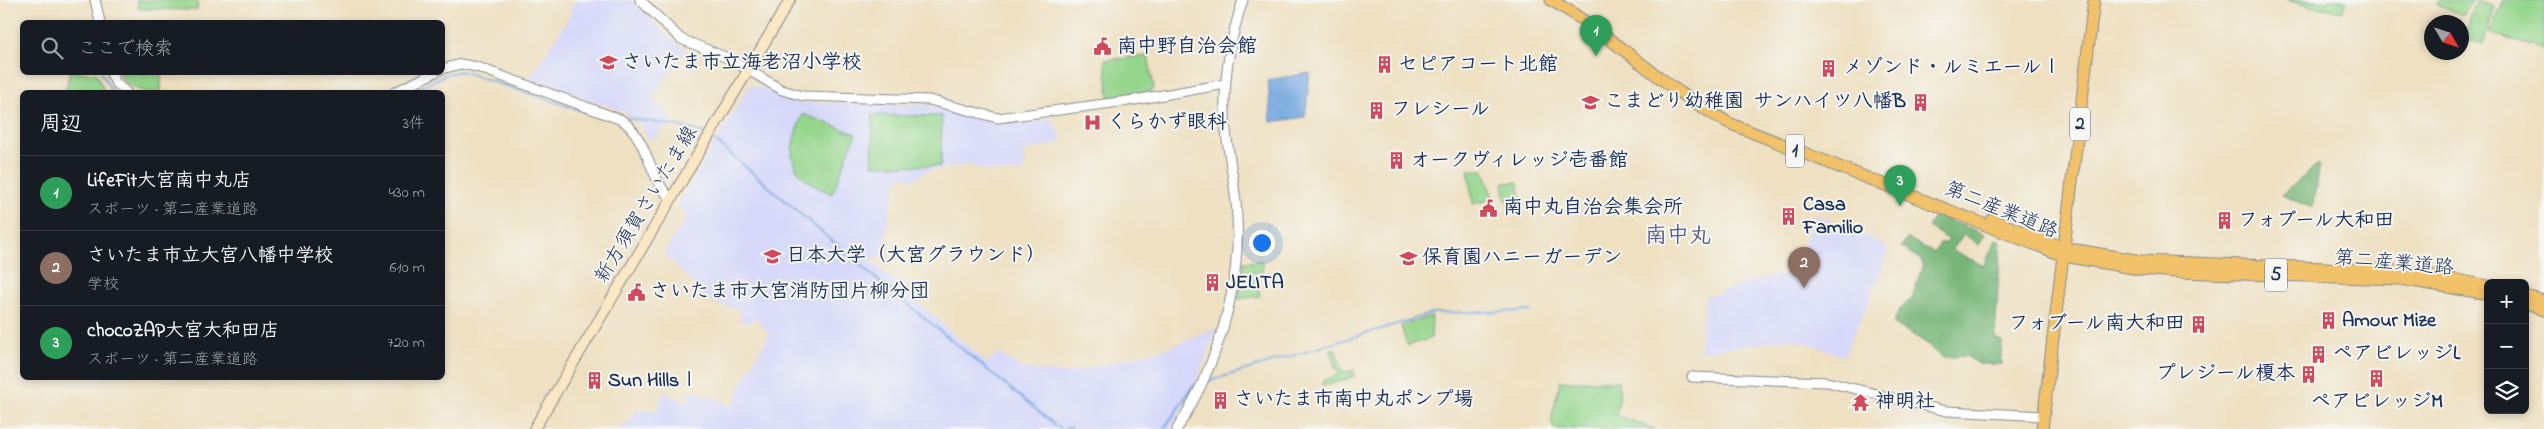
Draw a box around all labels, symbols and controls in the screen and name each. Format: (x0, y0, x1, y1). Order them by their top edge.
pin: 1 (1580, 15, 1612, 56)
north arrow (2424, 15, 2469, 60)
search box (20, 20, 445, 75)
place label: 南中野自治会館 (1117, 33, 1257, 62)
icon: search (38, 34, 66, 62)
text: ここで検索 (78, 36, 173, 63)
public building icon: 南中野自治会館 (1093, 37, 1113, 57)
place label: さいたま市立海老沼小学校 (622, 49, 862, 78)
place label: セピアコート北館 (1398, 51, 1558, 80)
school or university icon: さいたま市立海老沼小学校 (598, 53, 618, 73)
place label: メゾンド・ルミエールⅠ (1843, 54, 2062, 83)
building icon: セピアコート北館 (1374, 55, 1394, 75)
building icon: メゾンド・ルミエールⅠ (1819, 58, 1839, 78)
place label: こまどり幼稚園 (1604, 88, 1744, 117)
place label: サンハイツ八幡B (1753, 88, 1907, 117)
school or university icon: こまどり幼稚園 (1580, 92, 1600, 112)
building icon: サンハイツ八幡B (1910, 92, 1930, 112)
place label: フレシール (1391, 96, 1490, 125)
building icon: フレシール (1367, 100, 1387, 120)
road number: 2 (2070, 108, 2090, 140)
place label: くらかず眼科 (1107, 109, 1227, 138)
text: 周辺 (40, 110, 82, 140)
text: 3件 (402, 112, 425, 136)
hospital icon: くらかず眼科 (1083, 113, 1103, 133)
street label: 新方須賀さいたま線 (588, 121, 706, 289)
road number: 1 (1786, 134, 1804, 168)
place label: オークヴィレッジ壱番館 (1410, 147, 1628, 176)
building icon: オークヴィレッジ壱番館 (1386, 151, 1406, 171)
pin: 3 (1884, 165, 1916, 206)
text: LifeFit大宮南中丸店 (87, 168, 251, 195)
street label: 第二産業道路 (1940, 175, 2062, 247)
text: 1 (53, 181, 59, 205)
text: 430 m (388, 181, 425, 205)
place label: Casa Familio (1802, 191, 1863, 243)
place label: 南中丸自治会集会所 (1503, 194, 1683, 223)
text: スポーツ · 第二産業道路 (87, 198, 258, 222)
public building icon: 南中丸自治会集会所 (1479, 198, 1499, 218)
building icon: Casa Familio (1779, 206, 1799, 226)
place label: フォブール大和田 (2238, 207, 2394, 236)
building icon: フォブール大和田 (2214, 211, 2234, 231)
district label: 南中丸 (1645, 221, 1711, 253)
your location (1249, 230, 1275, 256)
place label: 日本大学（大宮グラウンド） (786, 242, 1046, 271)
text: さいたま市立大宮八幡中学校 (87, 243, 334, 270)
place label: 保育園ハニーガーデン (1422, 244, 1622, 273)
street label: 第二産業道路 (2333, 244, 2455, 284)
school or university icon: 日本大学（大宮グラウンド） (762, 246, 782, 266)
pin: 2 (1788, 247, 1820, 288)
school or university icon: 保育園ハニーガーデン (1398, 248, 1418, 268)
text: 2 (52, 256, 60, 280)
text: 610 m (390, 256, 425, 280)
road number: 5 (2265, 258, 2287, 292)
place label: JELITA (1226, 269, 1284, 298)
text: 学校 (87, 273, 119, 297)
building icon: JELITA (1202, 273, 1222, 293)
place label: さいたま市大宮消防団片柳分団 (650, 278, 930, 307)
map controls (2484, 279, 2529, 414)
button: + (2484, 279, 2529, 324)
public building icon: さいたま市大宮消防団片柳分団 (626, 282, 646, 302)
place label: Amour Mize (2342, 307, 2437, 336)
place label: フォブール南大和田 (2009, 310, 2185, 339)
building icon: Amour Mize (2318, 311, 2338, 331)
building icon: フォブール南大和田 (2189, 314, 2209, 334)
text: chocoZAP大宮大和田店 (87, 318, 279, 345)
button: − (2484, 324, 2529, 369)
text: 3 (53, 331, 59, 355)
text: 720 m (387, 331, 425, 355)
place label: ペアビレッジL (2333, 340, 2461, 369)
building icon: ペアビレッジL (2309, 344, 2329, 364)
text: スポーツ · 第二産業道路 (87, 348, 258, 372)
place label: プレジール榎本 (2156, 360, 2295, 389)
building icon: プレジール榎本 (2299, 364, 2319, 384)
place label: Sun HillsⅠ (608, 367, 699, 396)
building icon: ペアビレッジM (2367, 368, 2387, 388)
button: layers (2484, 369, 2529, 414)
building icon: Sun HillsⅠ (584, 371, 604, 391)
place label: さいたま市南中丸ポンプ場 (1234, 386, 1474, 415)
place label: 神明社 (1875, 388, 1935, 417)
place label: ペアビレッジM (2311, 388, 2443, 417)
building icon: さいたま市南中丸ポンプ場 (1210, 390, 1230, 410)
temple icon: 神明社 (1851, 392, 1871, 412)

